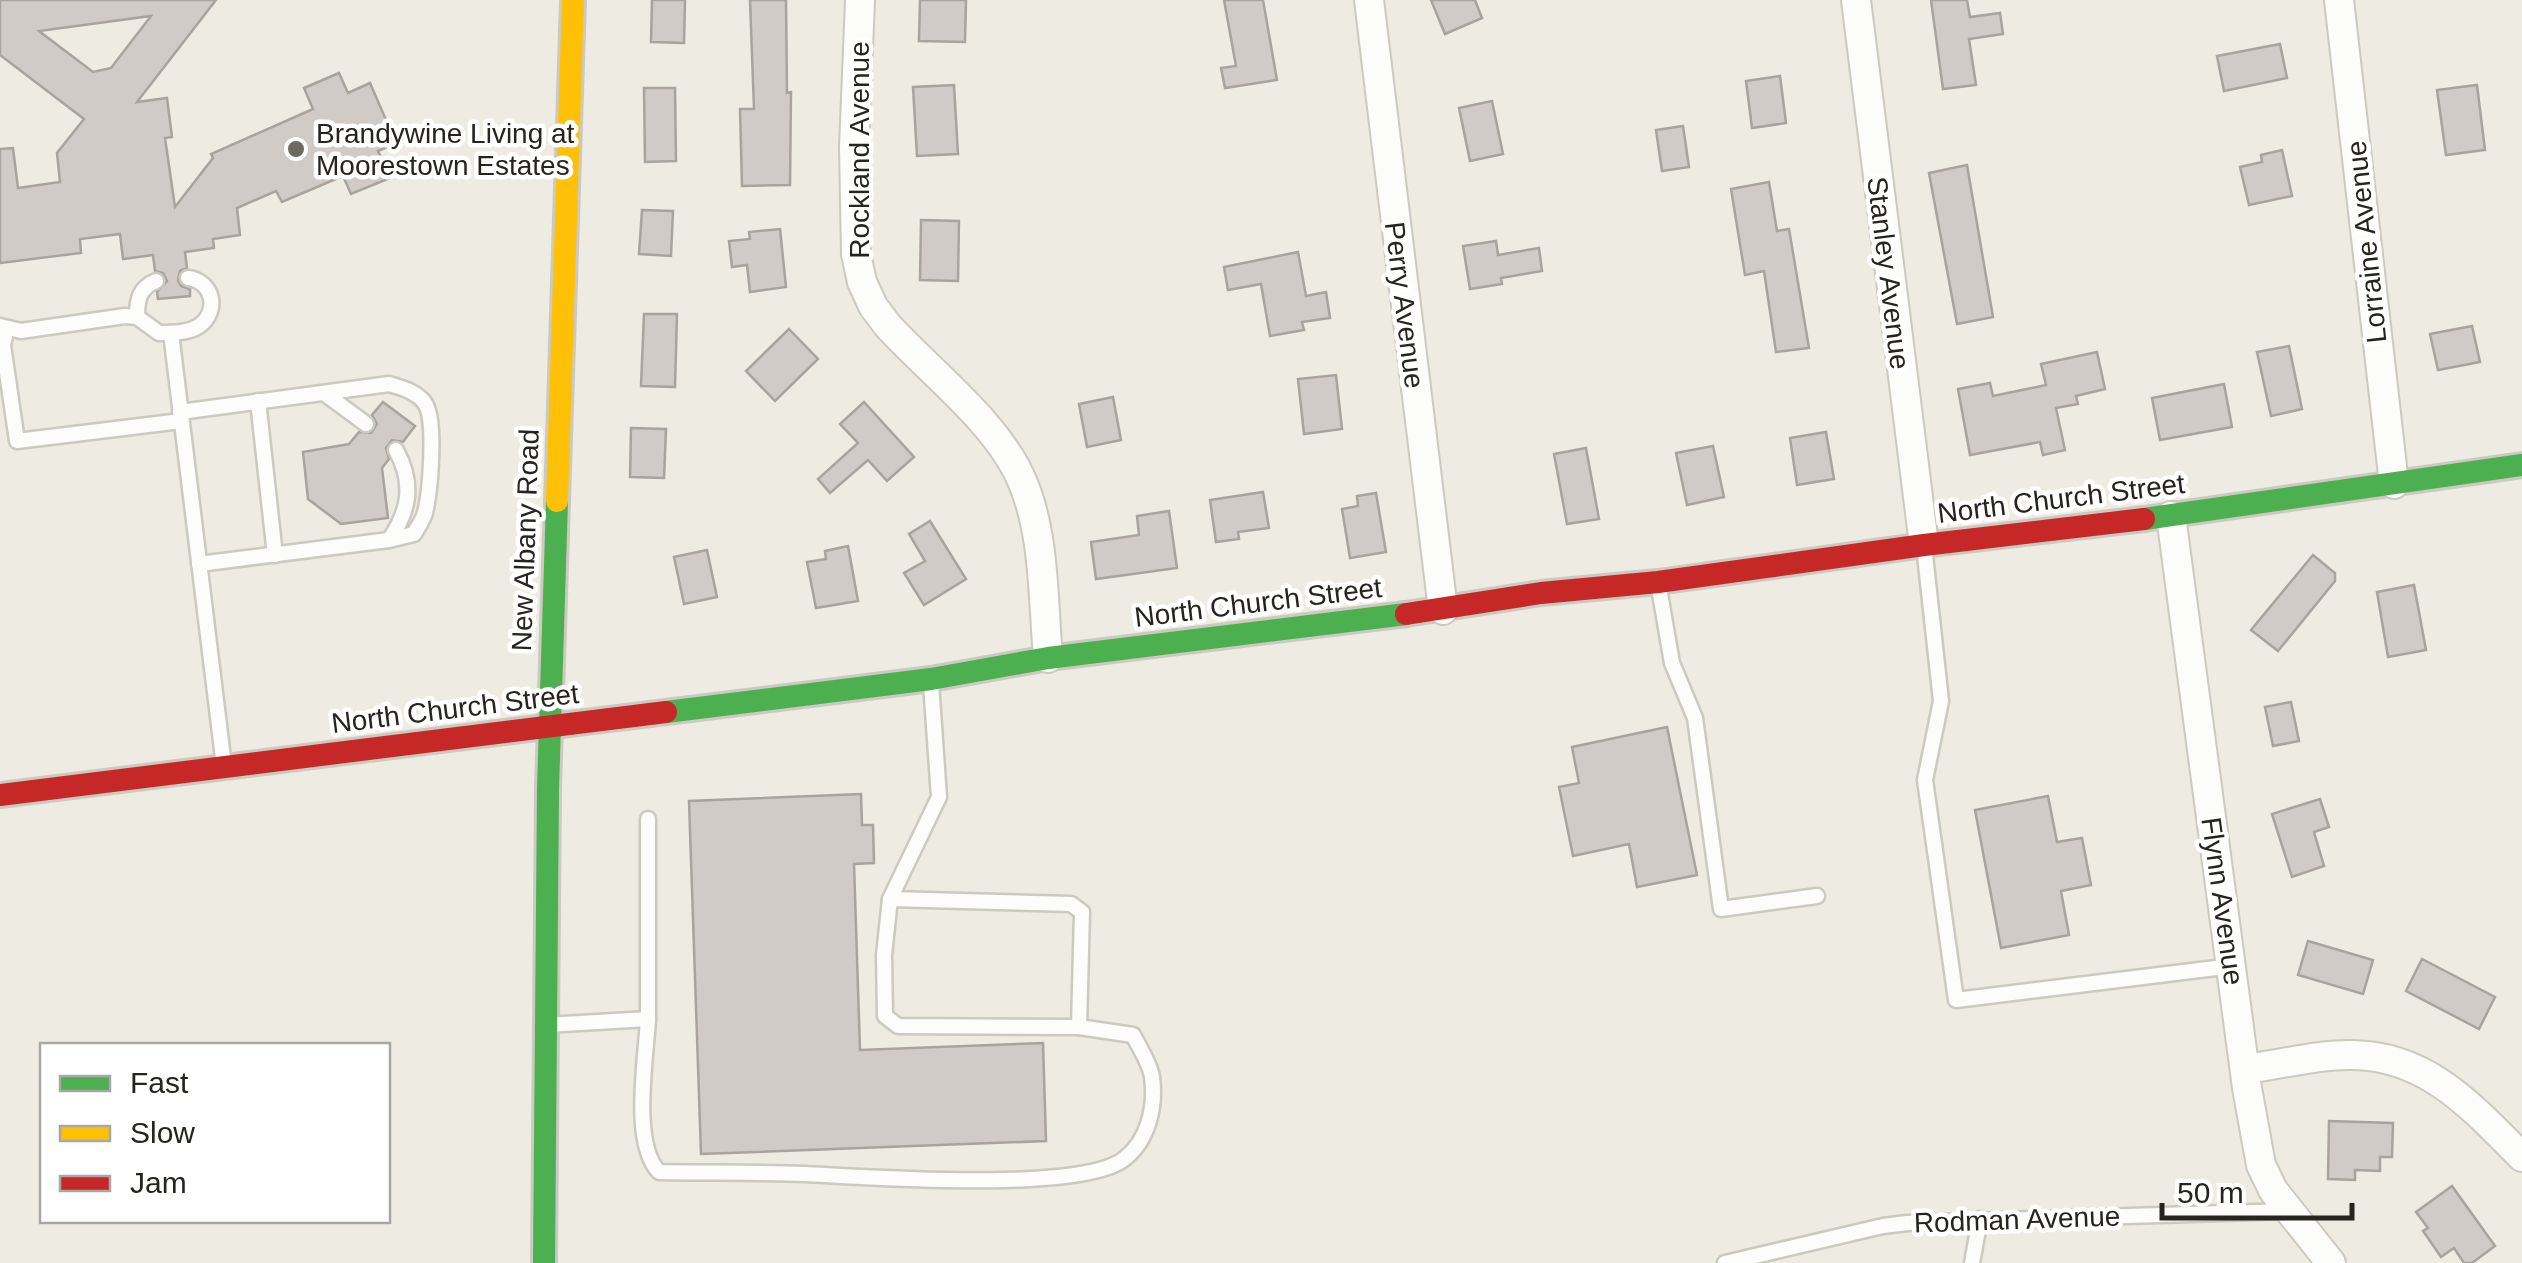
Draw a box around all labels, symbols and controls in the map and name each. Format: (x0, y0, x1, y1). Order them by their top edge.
street label: Rockland Avenue (844, 41, 875, 259)
place label: Brandywine Living at Moorestown Estates (316, 118, 575, 181)
marker: Brandywine Living at Moorestown Estates (285, 138, 307, 160)
street label: Lorraine Avenue (2340, 139, 2393, 345)
street label: Stanley Avenue (1861, 175, 1916, 371)
street label: Perry Avenue (1379, 220, 1430, 390)
street label: New Albany Road (506, 428, 545, 652)
street label: North Church Street (1936, 468, 2187, 529)
street label: North Church Street (1133, 572, 1384, 633)
street label: North Church Street (330, 678, 581, 739)
street label: Flynn Avenue (2195, 815, 2250, 987)
legend (40, 1043, 390, 1223)
text: Fast (130, 1066, 189, 1099)
text: Slow (130, 1116, 195, 1149)
scale bar (2162, 1158, 2352, 1220)
text: Jam (130, 1166, 187, 1199)
text: 50 m (2177, 1176, 2244, 1209)
street label: Rodman Avenue (1913, 1200, 2121, 1239)

